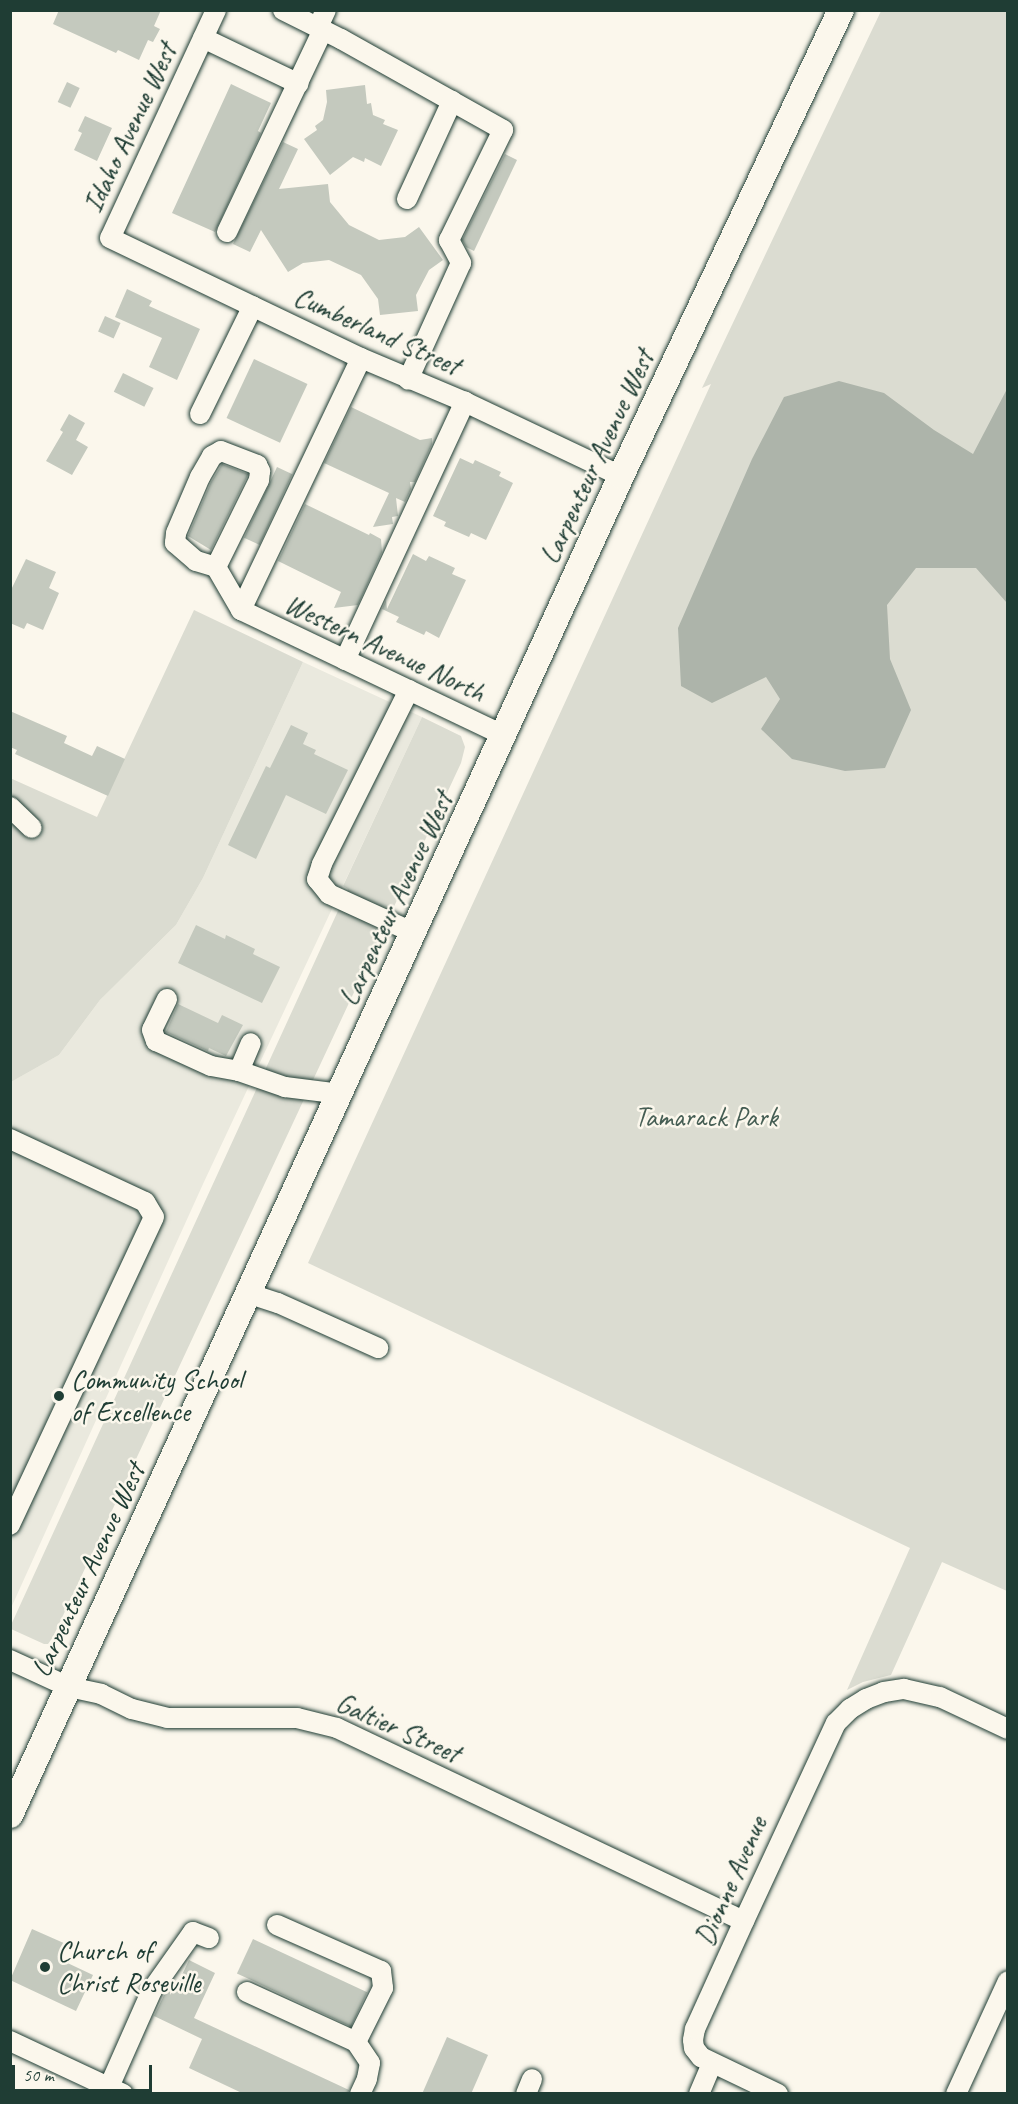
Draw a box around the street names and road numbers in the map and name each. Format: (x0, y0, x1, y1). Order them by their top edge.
street label: Idaho Avenue West (76, 38, 184, 218)
street label: Cumberland Street (289, 279, 465, 383)
street label: Larpenteur Avenue West (533, 345, 661, 569)
street label: Western Avenue North (280, 587, 490, 709)
street label: Larpenteur Avenue West (332, 787, 460, 1011)
street label: Larpenteur Avenue West (24, 1458, 152, 1682)
street label: Galtier Street (331, 1686, 465, 1770)
street label: Dionne Avenue (688, 1812, 774, 1950)

